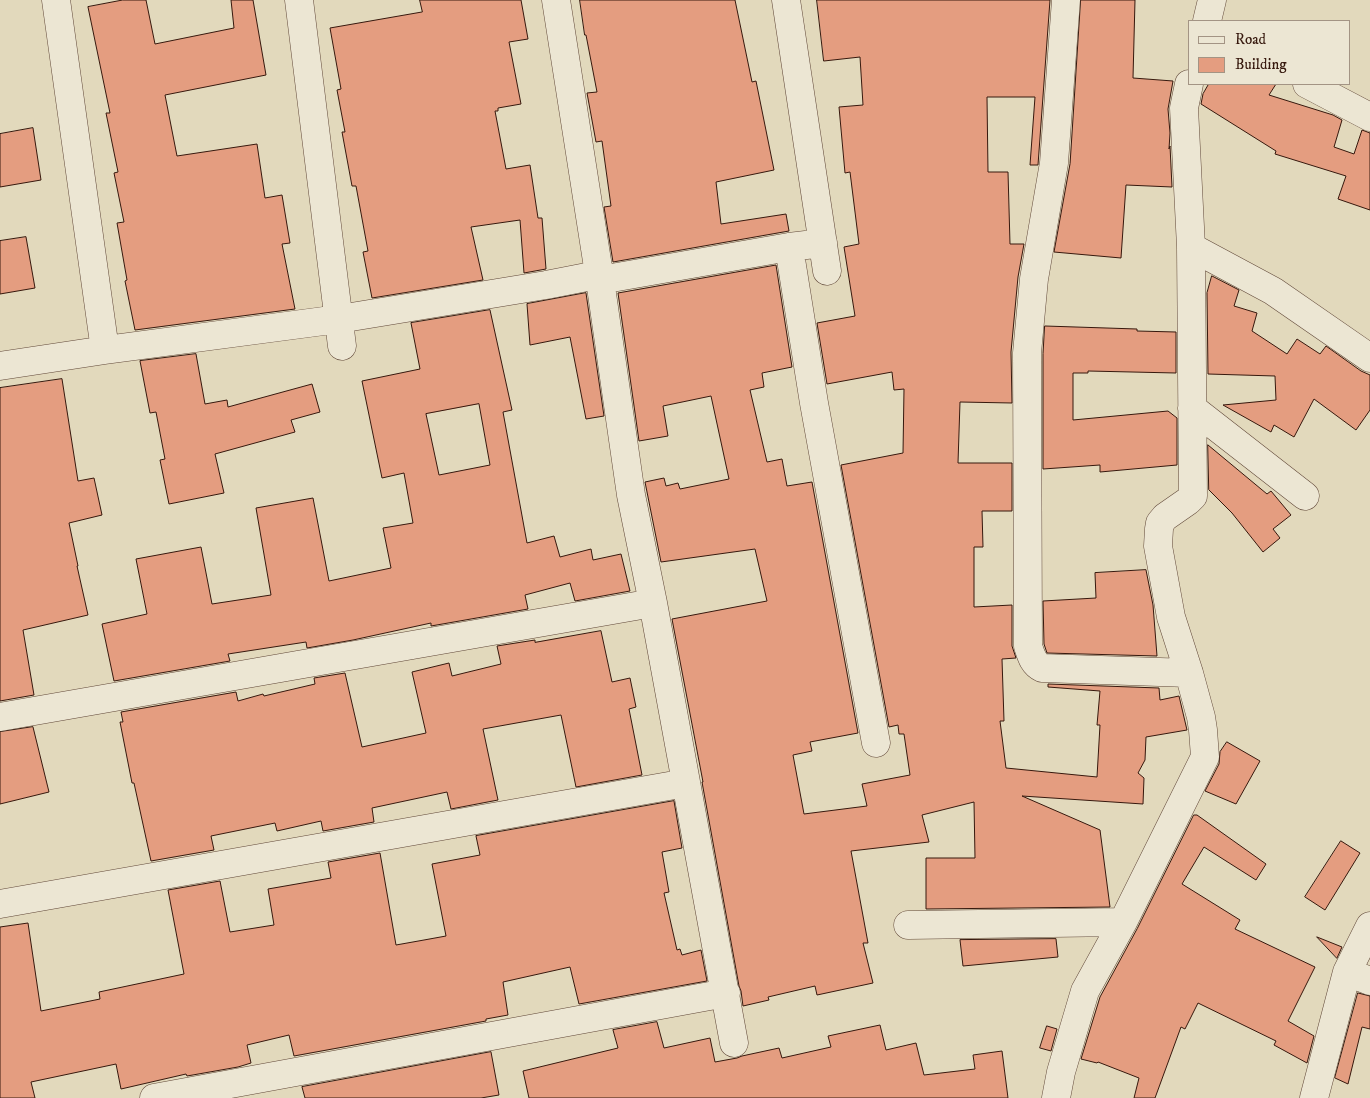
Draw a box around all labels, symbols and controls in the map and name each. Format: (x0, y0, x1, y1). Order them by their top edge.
legend (1188, 20, 1350, 85)
text: Road (1235, 30, 1266, 49)
text: Building (1235, 55, 1287, 74)

